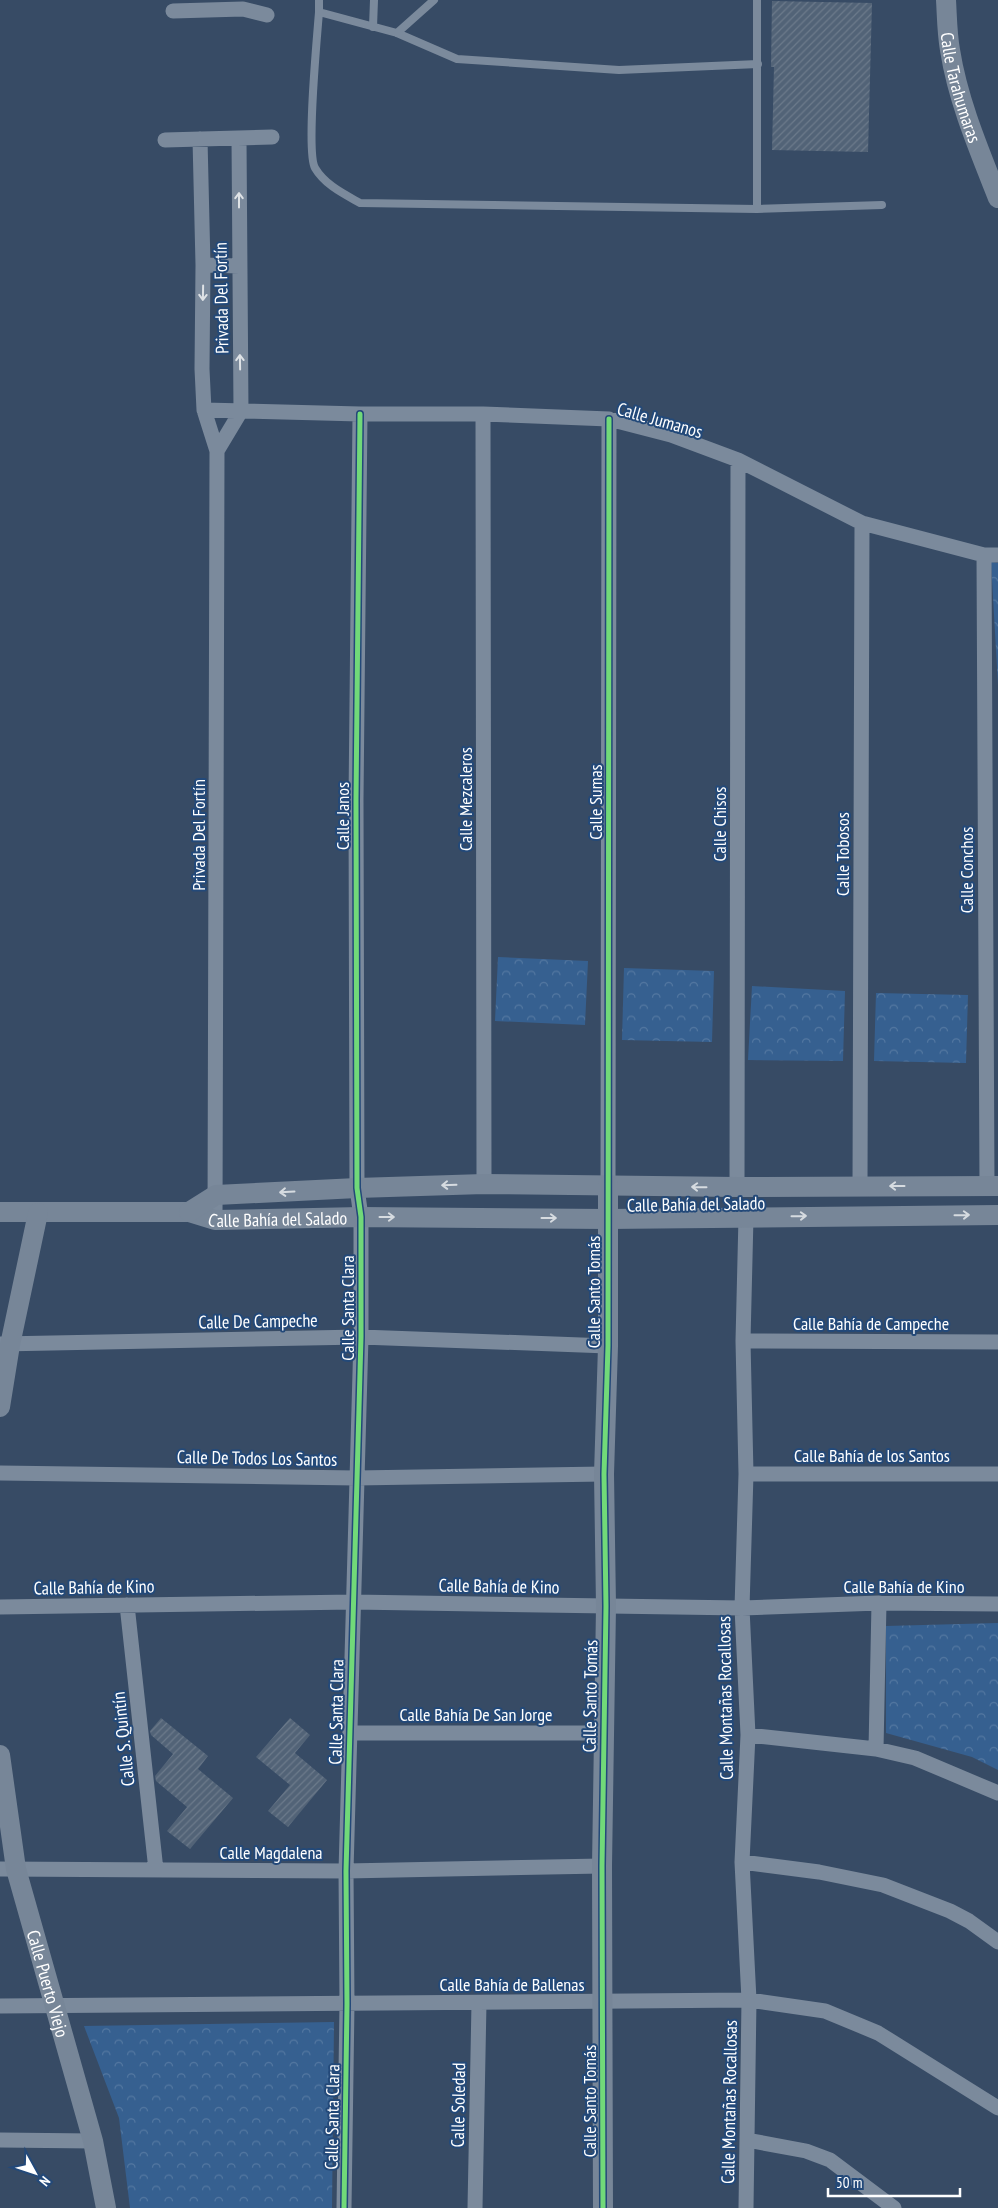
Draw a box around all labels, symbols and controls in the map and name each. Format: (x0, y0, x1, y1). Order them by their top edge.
street label: Calle Tarahumaras (936, 31, 987, 146)
one-way arrow (234, 192, 244, 208)
street label: Privada Del Fortín (209, 242, 233, 354)
one-way arrow (198, 284, 208, 301)
one-way arrow (235, 354, 245, 370)
street label: Calle Jumanos (615, 397, 705, 443)
street label: Calle Mezcaleros (454, 747, 477, 851)
street label: Calle Sumas (584, 764, 607, 840)
street label: Privada Del Fortín (187, 779, 210, 891)
street label: Calle Janos (331, 782, 354, 850)
street label: Calle Chisos (708, 787, 731, 861)
street label: Calle Tobosos (831, 812, 854, 896)
street label: Calle Conchos (955, 827, 978, 913)
one-way arrow (442, 1181, 458, 1190)
one-way arrow (889, 1181, 906, 1191)
one-way arrow (692, 1182, 708, 1192)
one-way arrow (279, 1187, 295, 1196)
street label: Calle Bahía del Salado (627, 1191, 766, 1217)
street label: Calle Bahía del Salado (205, 1206, 348, 1231)
one-way arrow (953, 1210, 969, 1220)
one-way arrow (790, 1211, 807, 1221)
one-way arrow (378, 1212, 394, 1222)
one-way arrow (540, 1213, 557, 1223)
street label: Calle Santo Tomás (582, 1236, 605, 1348)
street label: Calle Santa Clara (336, 1255, 359, 1361)
street label: Calle De Campeche (198, 1308, 318, 1334)
street label: Calle Bahía de Campeche (793, 1312, 949, 1335)
street label: Calle Bahía de los Santos (794, 1444, 950, 1467)
street label: Calle De Todos Los Santos (177, 1445, 337, 1471)
street label: Calle Bahía de Kino (438, 1573, 560, 1599)
street label: Calle Bahía de Kino (33, 1574, 155, 1600)
street label: Calle Bahía de Kino (844, 1575, 965, 1598)
street label: Calle Montañas Rocallosas (712, 1616, 738, 1780)
street label: Calle Santo Tomás (578, 1640, 602, 1752)
street label: Calle Santa Clara (324, 1659, 348, 1765)
street label: Calle S. Quintín (107, 1691, 139, 1787)
street label: Calle Bahía De San Jorge (400, 1703, 552, 1726)
street label: Calle Magdalena (219, 1841, 323, 1864)
street label: Calle Puerto Viejo (22, 1927, 75, 2040)
street label: Calle Bahía de Ballenas (439, 1973, 585, 1996)
street label: Calle Montañas Rocallosas (716, 2020, 742, 2184)
street label: Calle Santo Tomás (578, 2045, 601, 2157)
street label: Calle Soledad (446, 2062, 470, 2148)
street label: Calle Santa Clara (320, 2064, 344, 2170)
north arrow (10, 2148, 60, 2198)
scale bar (828, 2166, 960, 2198)
text: N (36, 2173, 54, 2190)
text: 50 m (836, 2173, 862, 2192)

